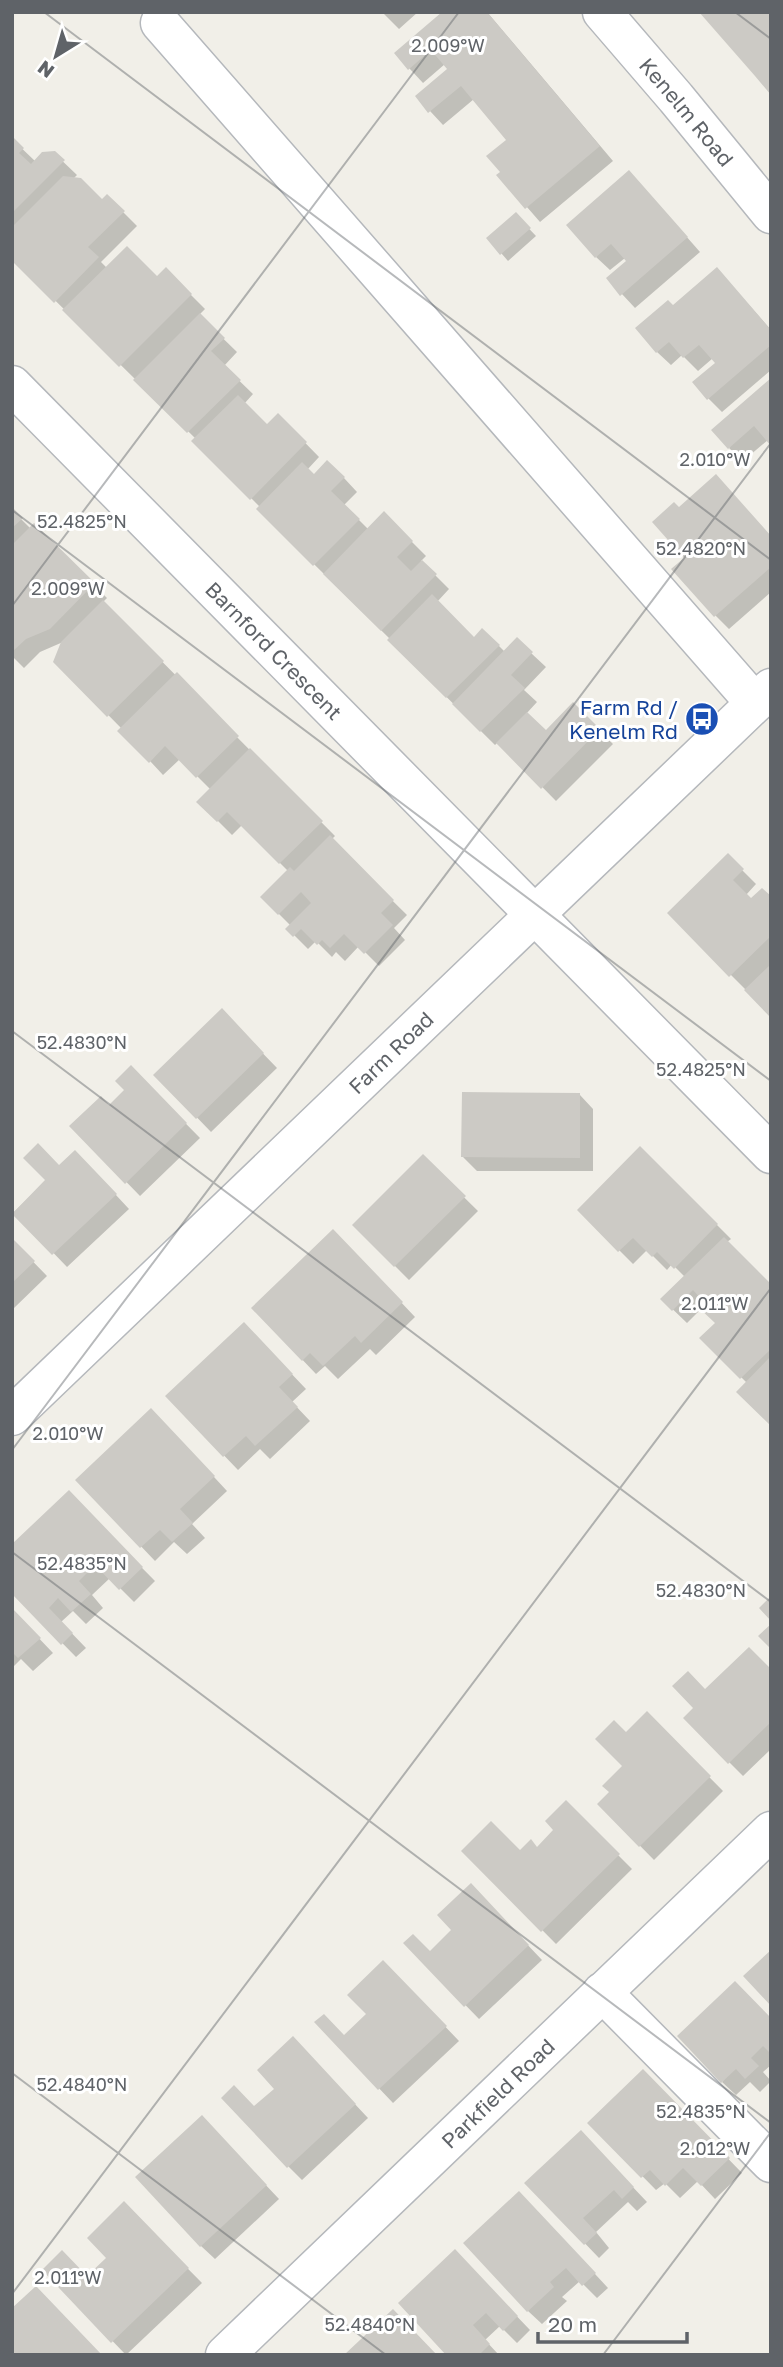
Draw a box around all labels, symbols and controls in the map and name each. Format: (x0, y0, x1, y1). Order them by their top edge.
north arrow (21, 21, 91, 91)
text: 2.009°W (411, 34, 485, 56)
street label: Kenelm Road (634, 52, 739, 171)
text: N (33, 56, 58, 84)
text: 2.010°W (679, 448, 751, 470)
text: 52.4825°N (37, 510, 127, 532)
text: 52.4820°N (656, 537, 746, 559)
street label: Barnford Crescent (200, 576, 348, 725)
text: 2.009°W (31, 577, 105, 599)
place label: Farm Rd / Kenelm Rd (569, 694, 678, 744)
bus stop icon: Farm Rd / Kenelm Rd (683, 700, 721, 738)
street label: Farm Road (343, 1006, 439, 1099)
text: 52.4830°N (37, 1031, 127, 1053)
text: 52.4825°N (656, 1058, 746, 1080)
text: 2.011°W (681, 1292, 749, 1314)
text: 2.010°W (32, 1422, 104, 1444)
text: 52.4835°N (37, 1552, 127, 1574)
text: 52.4830°N (656, 1579, 746, 1601)
street label: Parkfield Road (436, 2033, 560, 2154)
text: 52.4840°N (36, 2073, 128, 2095)
text: 52.4835°N (656, 2100, 746, 2122)
text: 2.012°W (680, 2137, 750, 2159)
text: 2.011°W (34, 2266, 102, 2288)
scale bar (538, 2300, 687, 2344)
text: 20 m (548, 2311, 597, 2337)
text: 52.4840°N (324, 2313, 416, 2335)

